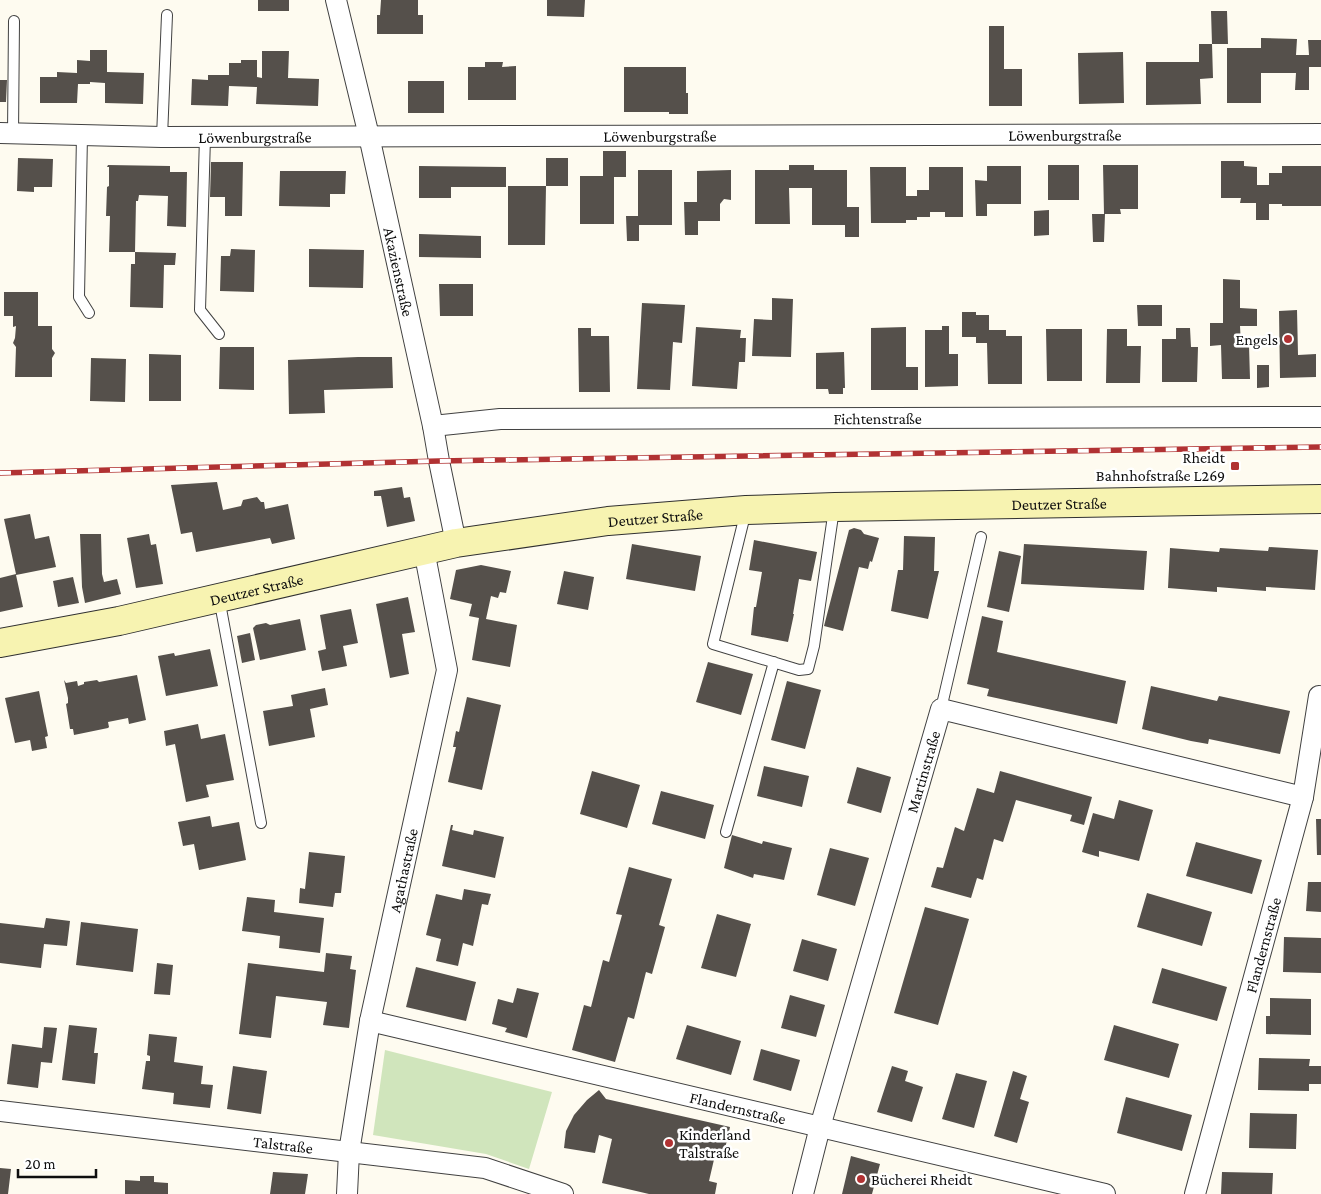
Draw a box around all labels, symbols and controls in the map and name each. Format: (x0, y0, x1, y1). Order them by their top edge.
street label: Löwenburgstraße (1008, 127, 1122, 145)
street label: Löwenburgstraße (603, 128, 717, 146)
street label: Löwenburgstraße (198, 129, 312, 147)
street label: Akazienstraße (380, 226, 417, 318)
place label: Engels (1236, 331, 1278, 349)
marker: Engels (1282, 333, 1294, 345)
street label: Fichtenstraße (833, 410, 922, 427)
place label: Rheidt Bahnhofstraße L269 (1096, 449, 1226, 484)
marker: Rheidt Bahnhofstraße L269 (1229, 460, 1241, 472)
street label: Deutzer Straße (1011, 495, 1107, 513)
street label: Deutzer Straße (607, 505, 704, 530)
street label: Deutzer Straße (208, 571, 305, 609)
street label: Martinstraße (903, 729, 943, 815)
street label: Agathastraße (386, 827, 421, 914)
street label: Flandernstraße (1242, 896, 1284, 995)
street label: Flandernstraße (688, 1089, 788, 1128)
place label: Kinderland Talstraße (679, 1126, 751, 1161)
street label: Talstraße (252, 1133, 314, 1157)
marker: Kinderland Talstraße (663, 1137, 675, 1149)
scale bar (18, 1146, 95, 1178)
text: 20 m (25, 1156, 56, 1172)
place label: Bücherei Rheidt (871, 1171, 973, 1188)
marker: Bücherei Rheidt (855, 1173, 867, 1185)

